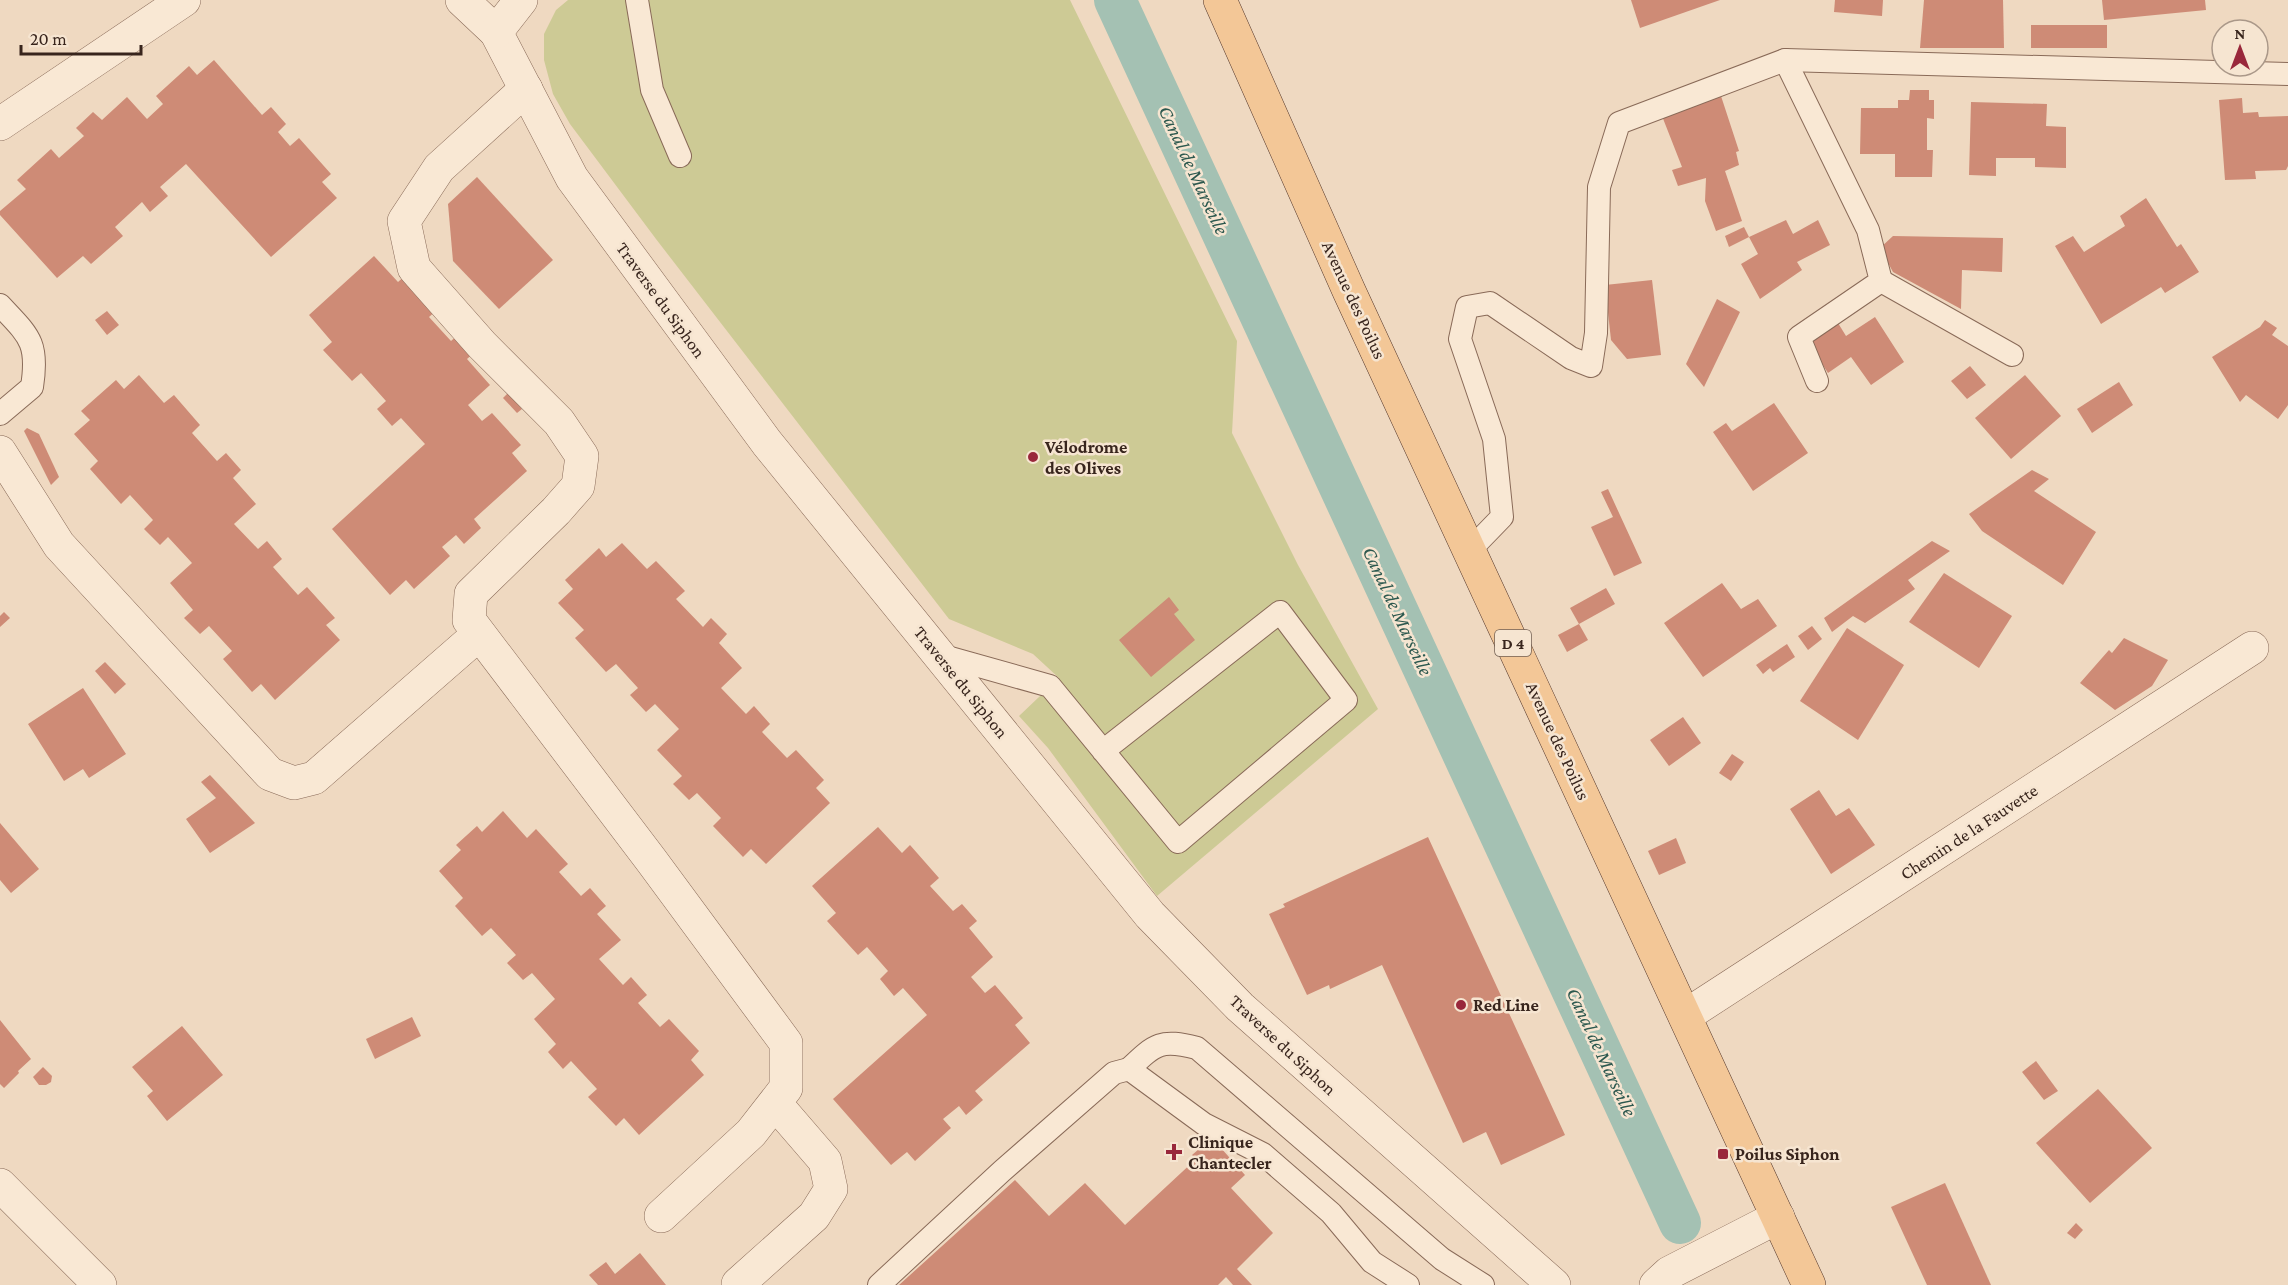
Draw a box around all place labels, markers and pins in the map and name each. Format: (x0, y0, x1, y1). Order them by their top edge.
place label: Vélodrome des Olives (1044, 437, 1127, 478)
marker: Vélodrome des Olives (1026, 450, 1040, 464)
place label: Red Line (1473, 995, 1539, 1015)
marker: Red Line (1454, 998, 1468, 1012)
place label: Clinique Chantecler (1188, 1132, 1272, 1173)
marker: Clinique Chantecler (1165, 1143, 1183, 1161)
place label: Poilus Siphon (1735, 1144, 1840, 1164)
marker: Poilus Siphon (1716, 1147, 1730, 1161)

